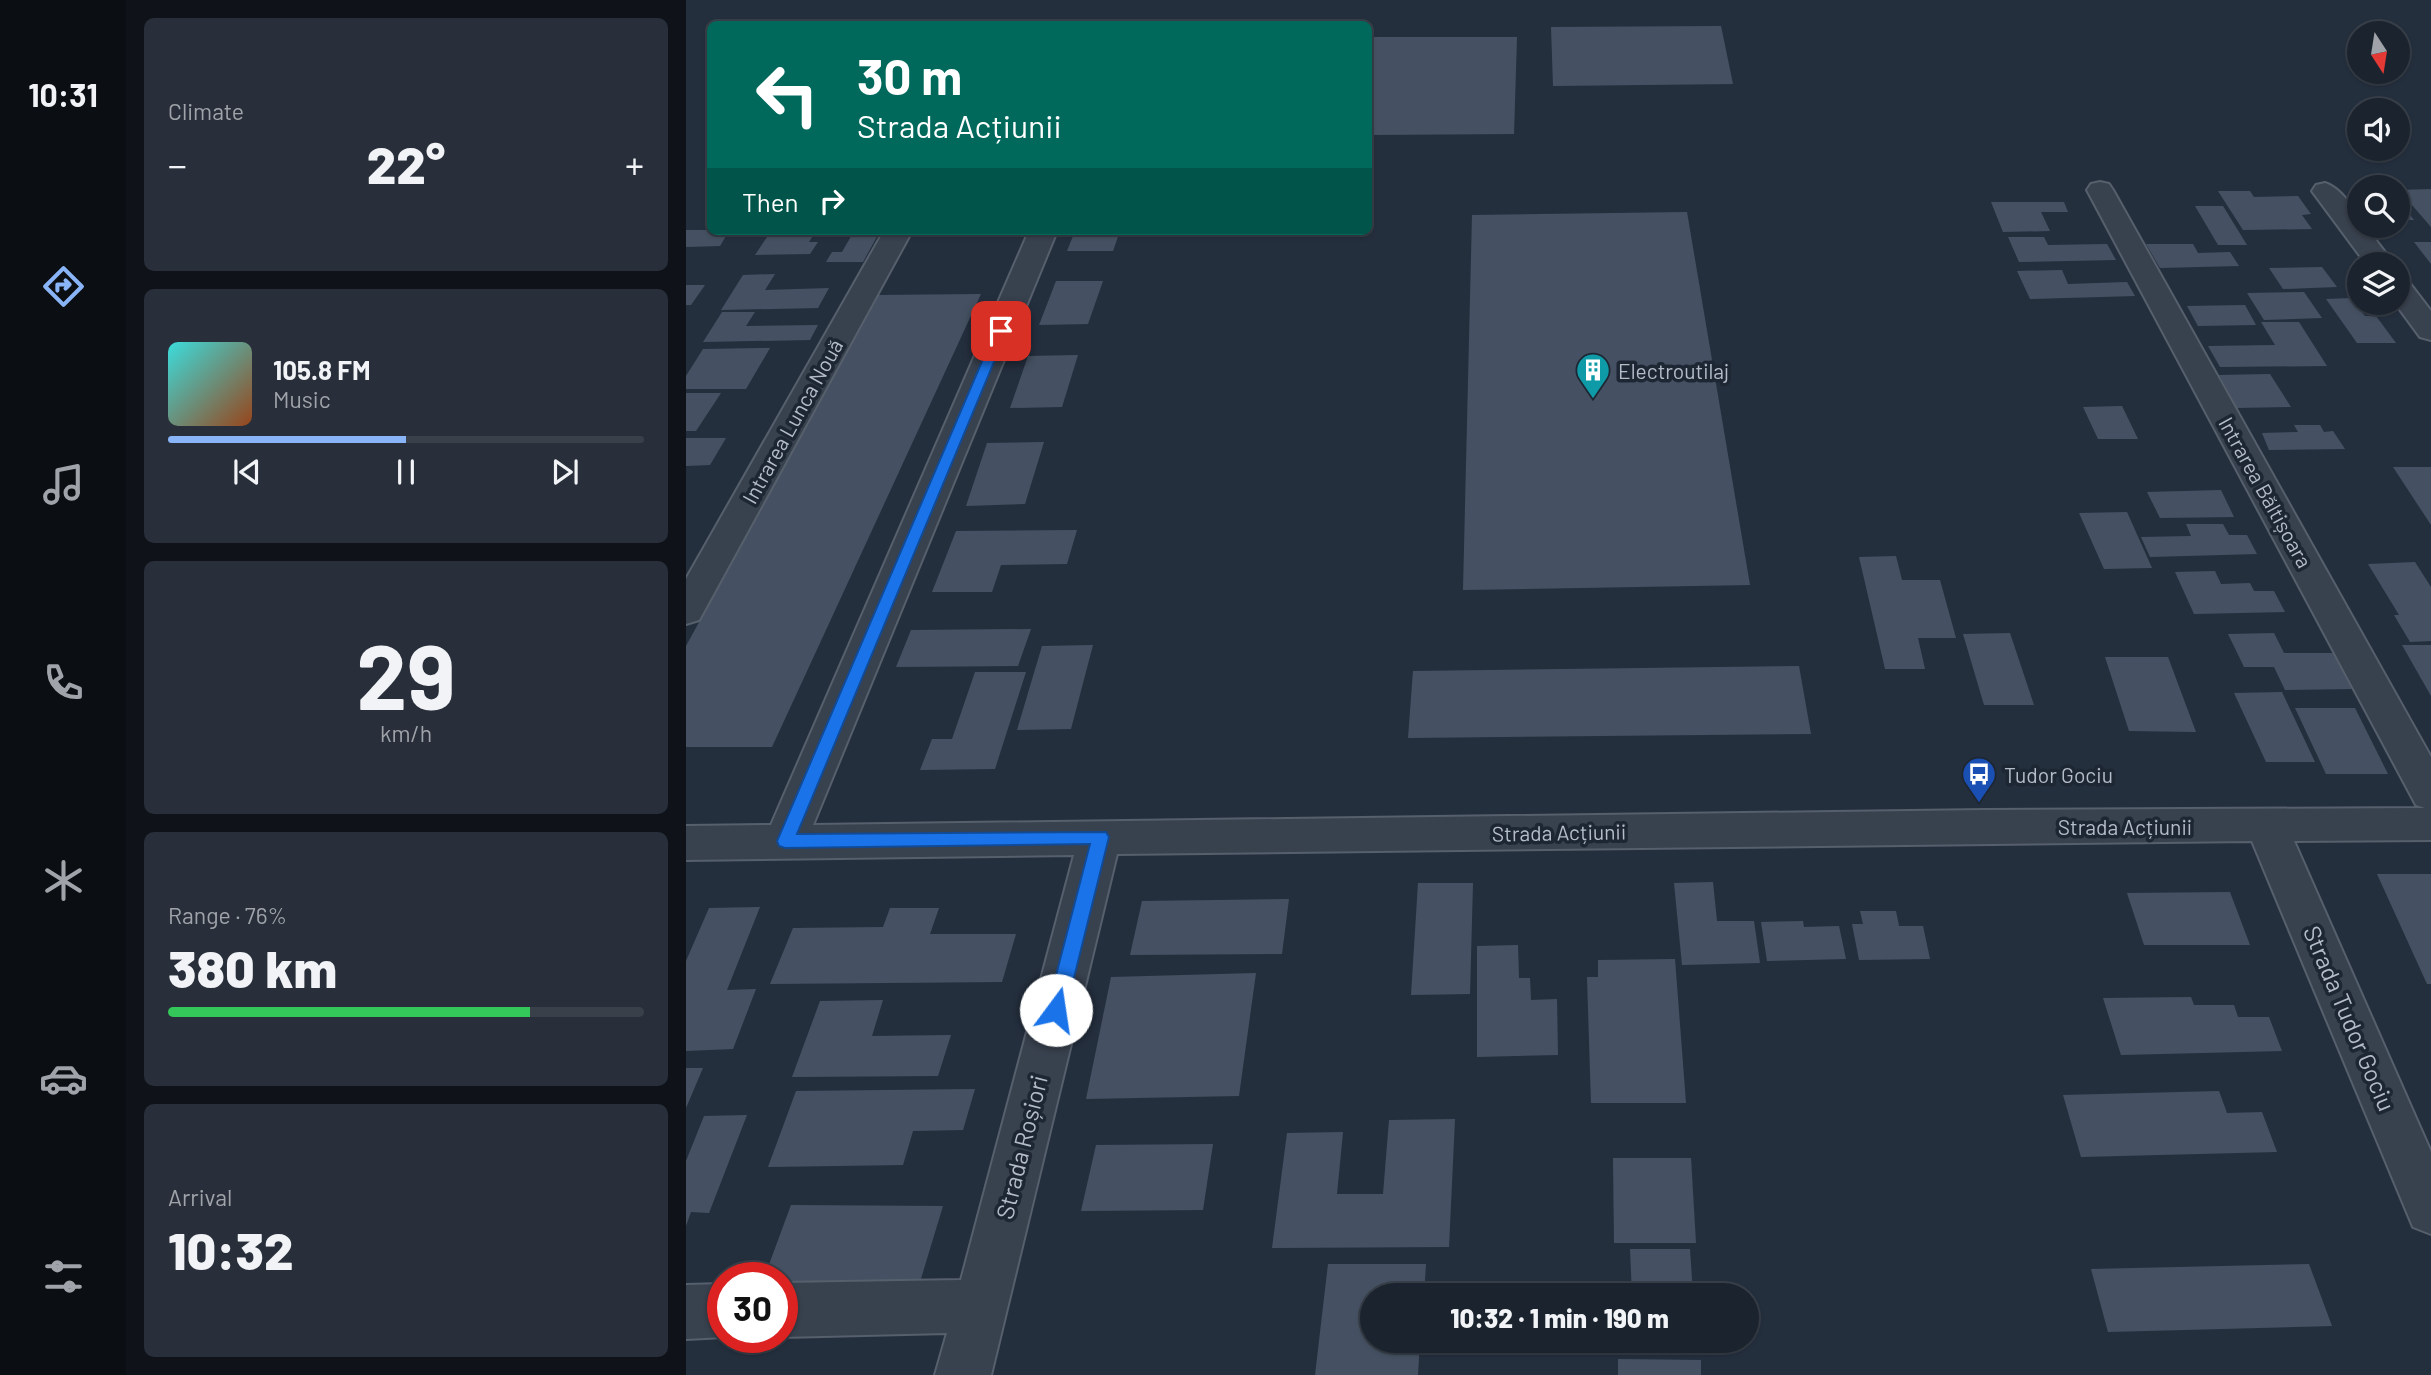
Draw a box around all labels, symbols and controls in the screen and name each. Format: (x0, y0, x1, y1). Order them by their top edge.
north arrow (2347, 21, 2410, 84)
map controls (2347, 21, 2410, 315)
text: 30 m (857, 46, 962, 105)
icon: left (742, 49, 833, 140)
text: 10:31 (28, 75, 98, 113)
text: Climate (168, 97, 244, 125)
button: sound (2347, 98, 2410, 161)
text: Strada Acțiunii (857, 106, 1062, 144)
text: 22° (367, 132, 445, 194)
text: − (168, 141, 187, 187)
text: + (625, 141, 644, 187)
button: search (2347, 175, 2410, 238)
icon: right (813, 182, 851, 220)
text: Then (742, 186, 799, 217)
button: layers (2347, 252, 2410, 315)
icon: directions (39, 262, 88, 311)
pin (971, 301, 1031, 361)
icon: arrive (982, 312, 1020, 350)
street label: Intrarea Lunca Nouă (736, 334, 848, 508)
building icon: Electroutilaj (1574, 351, 1612, 400)
text: 105.8 FM (273, 354, 370, 385)
place label: Electroutilaj (1618, 358, 1729, 383)
text: Music (273, 385, 331, 413)
street label: Intrarea Băltișoara (2214, 412, 2318, 572)
icon: previous (228, 453, 266, 491)
icon: pause (387, 453, 425, 491)
icon: next (546, 453, 584, 491)
icon: music (39, 460, 88, 509)
text: 29 (356, 619, 456, 728)
icon: phone (39, 658, 88, 707)
text: km/h (380, 719, 432, 747)
bus stop icon: Tudor Gociu (1960, 755, 1998, 804)
place label: Tudor Gociu (2004, 762, 2113, 787)
street label: Strada Acțiunii (2058, 814, 2192, 839)
street label: Strada Acțiunii (1492, 818, 1626, 846)
icon: climate (39, 856, 88, 905)
text: Range · 76% (168, 901, 287, 929)
street label: Strada Tudor Gociu (2298, 921, 2402, 1115)
text: 380 km (168, 936, 337, 998)
position arrow (1019, 973, 1093, 1047)
icon: car (39, 1054, 88, 1103)
street label: Strada Roșiori (989, 1072, 1053, 1222)
text: Arrival (168, 1183, 232, 1211)
text: 10:32 (168, 1218, 294, 1280)
icon: filters (39, 1252, 88, 1301)
speed limit sign: 30 (707, 1262, 798, 1353)
text: 10:32 · 1 min · 190 m (1450, 1302, 1669, 1333)

